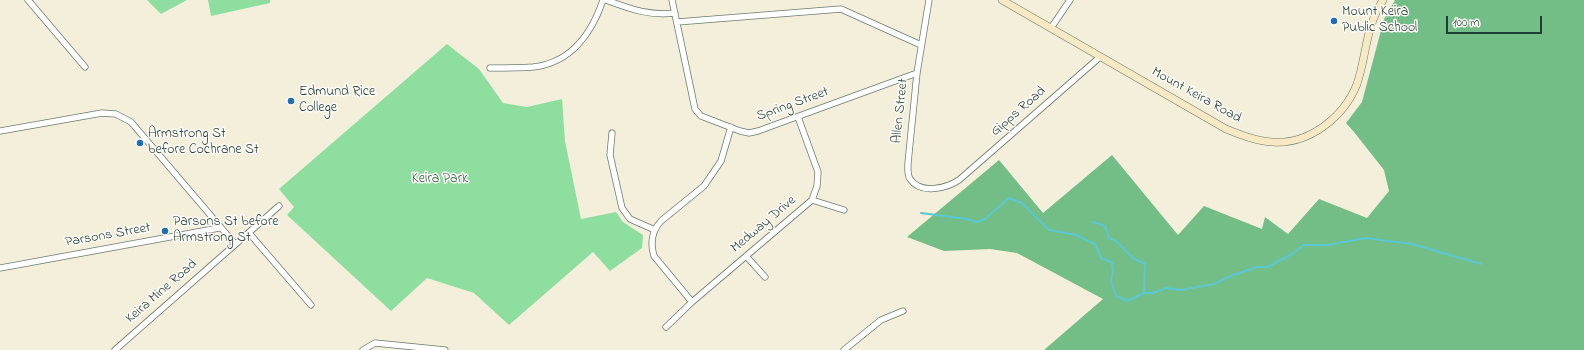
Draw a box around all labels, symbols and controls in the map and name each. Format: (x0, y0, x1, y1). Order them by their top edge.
place label: Mount Keira Public School (1342, 5, 1417, 38)
scale bar (1448, 8, 1544, 34)
text: 100 m (1453, 14, 1480, 32)
marker: Mount Keira Public School (1329, 16, 1339, 26)
street label: Mount Keira Road (1148, 64, 1244, 128)
street label: Allen Street (889, 78, 913, 144)
street label: Gipps Road (988, 83, 1050, 141)
street label: Spring Street (755, 84, 831, 126)
place label: Edmund Rice College (299, 85, 375, 118)
marker: Edmund Rice College (286, 96, 296, 106)
place label: Armstrong St before Cochrane St (148, 127, 259, 160)
marker: Armstrong St before Cochrane St (135, 138, 145, 148)
park label: Keira Park (412, 172, 468, 188)
street label: Medway Drive (728, 193, 800, 257)
place label: Parsons St before Armstrong St (173, 215, 279, 248)
street label: Parsons Street (64, 220, 152, 252)
marker: Parsons St before Armstrong St (160, 226, 170, 236)
street label: Keira Mine Road (123, 256, 201, 328)

